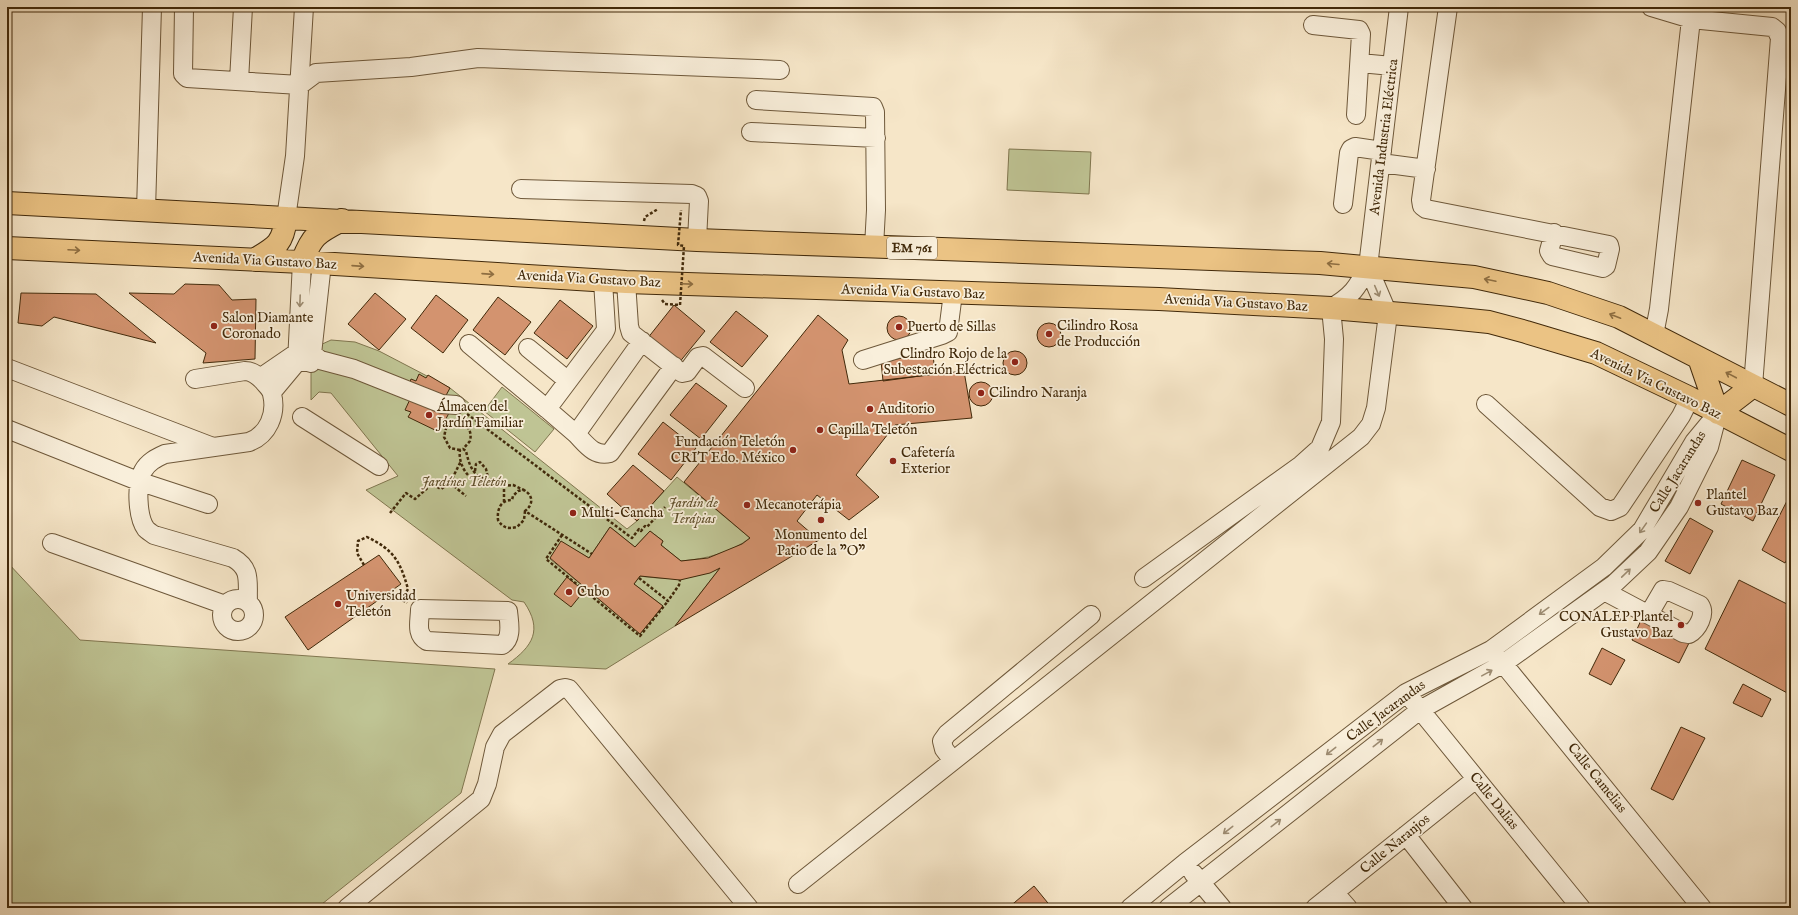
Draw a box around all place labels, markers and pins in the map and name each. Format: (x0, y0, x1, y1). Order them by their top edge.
place label: Salon Diamante Coronado (222, 309, 314, 343)
place label: Cilindro Rosa de Producción (1057, 317, 1141, 351)
place label: Puerto de Sillas (907, 318, 996, 336)
marker: Salon Diamante Coronado (209, 321, 219, 331)
marker: Puerto de Sillas (894, 322, 904, 332)
marker: Cilindro Rosa de Producción (1044, 329, 1054, 339)
place label: Clindro Rojo de la Subestación Eléctrica (884, 345, 1008, 379)
marker: Clindro Rojo de la Subestación Eléctrica (1010, 357, 1020, 367)
place label: Cilindro Naranja (989, 384, 1088, 402)
marker: Cilindro Naranja (976, 388, 986, 398)
place label: Álmacen del Jardín Familiar (435, 397, 523, 432)
place label: Auditorio (877, 400, 935, 418)
marker: Auditorio (865, 404, 875, 414)
marker: Álmacen del Jardín Familiar (424, 410, 434, 420)
place label: Capilla Teletón (828, 421, 918, 439)
marker: Capilla Teletón (815, 425, 825, 435)
place label: Fundación Teletón CRIT Edo. México (671, 433, 786, 467)
place label: Cafetería Exterior (901, 444, 956, 478)
marker: Fundación Teletón CRIT Edo. México (788, 445, 798, 455)
marker: Cafetería Exterior (888, 456, 898, 466)
place label: Plantel Gustavo Baz (1706, 486, 1779, 520)
place label: Mecanoterápia (755, 496, 842, 514)
marker: Plantel Gustavo Baz (1693, 498, 1703, 508)
marker: Mecanoterápia (742, 500, 752, 510)
place label: Multi-Cancha (581, 504, 664, 522)
marker: Multi-Cancha (568, 508, 578, 518)
marker: Monumento del Patio de la "O" (816, 515, 826, 525)
place label: Monumento del Patio de la "O" (775, 526, 868, 560)
place label: Cubo (577, 583, 610, 601)
place label: Universidad Teletón (346, 587, 416, 621)
marker: Cubo (564, 587, 574, 597)
marker: Universidad Teletón (333, 599, 343, 609)
place label: CONALEP Plantel Gustavo Baz (1559, 608, 1674, 642)
marker: CONALEP Plantel Gustavo Baz (1676, 620, 1686, 630)

